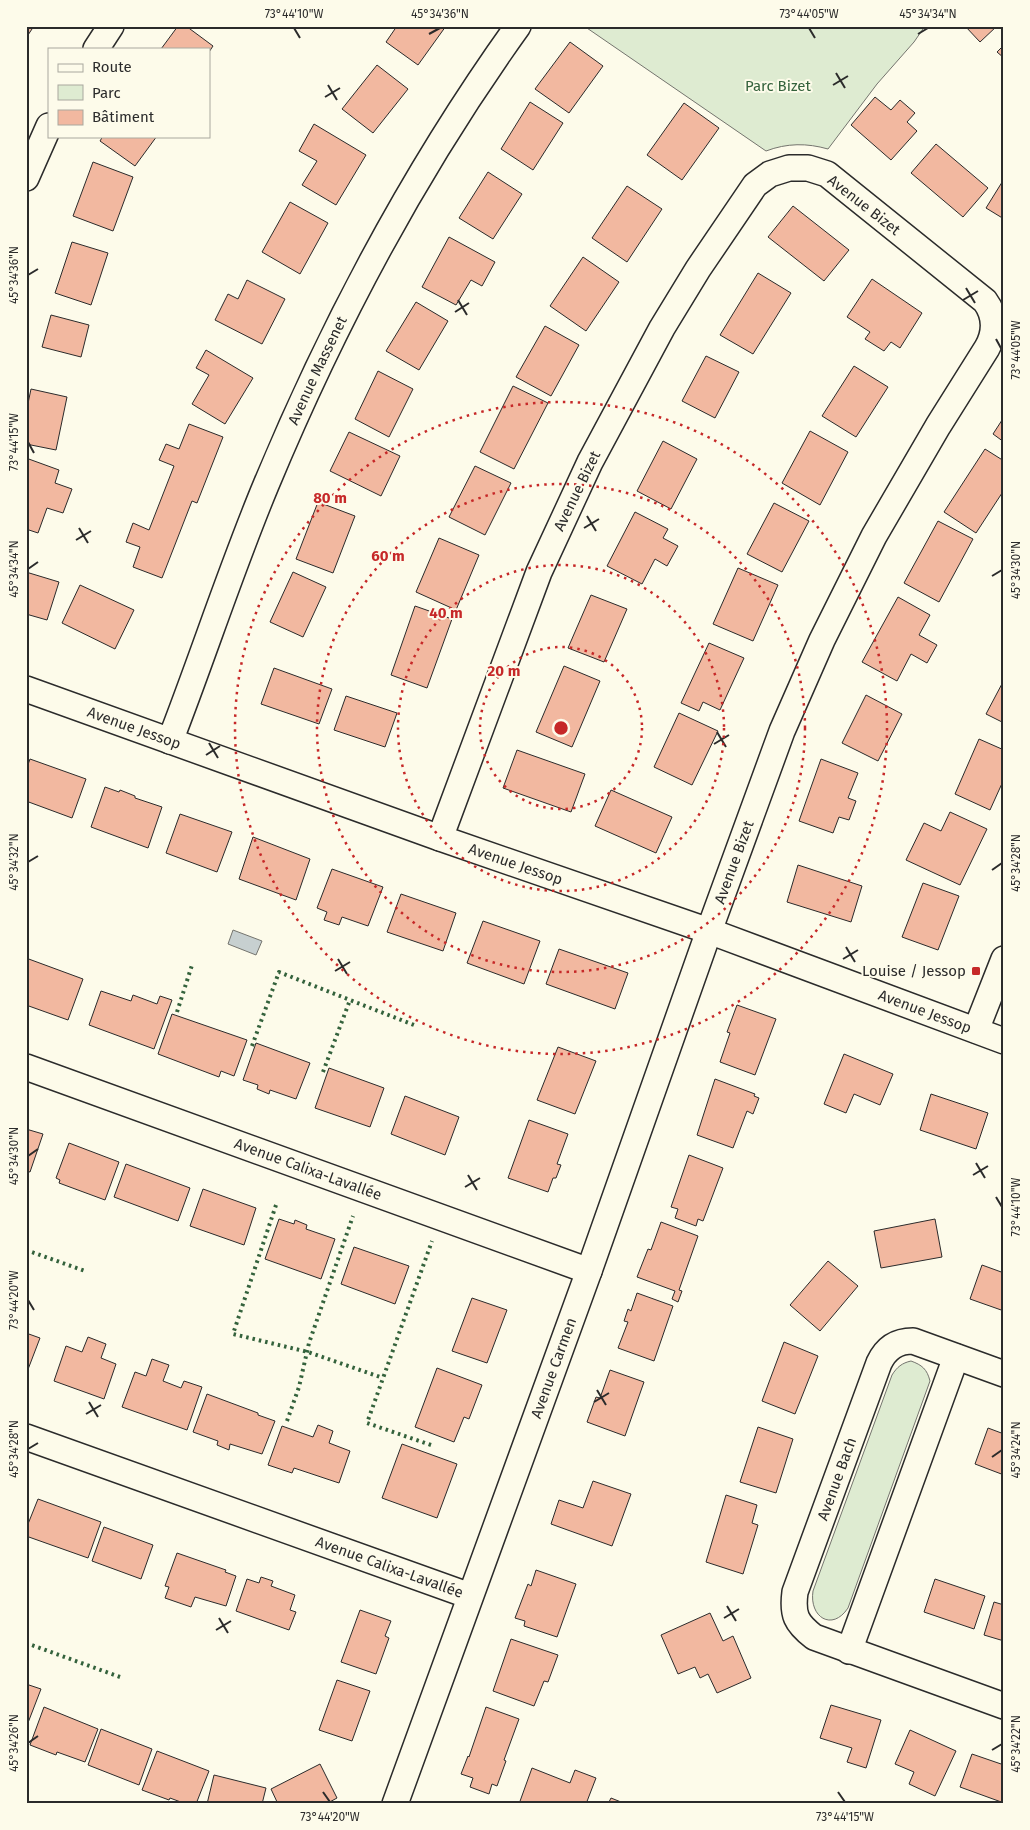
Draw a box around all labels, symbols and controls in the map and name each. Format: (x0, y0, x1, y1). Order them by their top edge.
text: 73°44'10"W (265, 7, 323, 21)
text: 45°34'36"N (411, 7, 469, 21)
text: 73°44'05"W (779, 7, 839, 21)
text: 45°34'34"N (899, 7, 957, 21)
legend (48, 48, 210, 138)
text: Route (92, 58, 132, 76)
park label: Parc Bizet (745, 77, 812, 95)
text: Parc (92, 84, 121, 102)
text: Bâtiment (92, 108, 155, 126)
street label: Avenue Bizet (824, 171, 904, 239)
text: 45°34'36"N (7, 246, 21, 304)
street label: Avenue Massenet (284, 313, 351, 428)
text: 73°44'05"W (1009, 320, 1023, 380)
text: 73°44'15"W (7, 413, 21, 471)
street label: Avenue Bizet (550, 447, 604, 534)
text: 80 m (313, 489, 347, 507)
text: 45°34'34"N (7, 540, 21, 598)
text: 45°34'30"N (1009, 541, 1023, 599)
text: 60 m (371, 547, 405, 565)
text: 40 m (429, 604, 463, 622)
text: 20 m (488, 662, 520, 680)
street label: Avenue Jessop (85, 703, 183, 753)
centre of rings (552, 719, 570, 737)
street label: Avenue Bizet (711, 818, 758, 906)
text: 45°34'32"N (7, 833, 21, 891)
text: 45°34'28"N (1009, 834, 1023, 892)
street label: Avenue Jessop (466, 840, 565, 889)
place label: Louise / Jessop (862, 962, 966, 980)
marker: Louise / Jessop (970, 965, 982, 977)
street label: Avenue Jessop (876, 986, 974, 1037)
text: 45°34'30"N (7, 1127, 21, 1185)
street label: Avenue Calixa-Lavallée (232, 1134, 384, 1204)
text: 73°44'10"W (1009, 1178, 1023, 1236)
text: 73°44'20"W (7, 1270, 21, 1330)
street label: Avenue Carmen (527, 1315, 580, 1421)
text: 45°34'28"N (7, 1420, 21, 1478)
text: 45°34'24"N (1009, 1421, 1023, 1479)
street label: Avenue Bach (814, 1435, 860, 1523)
street label: Avenue Calixa-Lavallée (313, 1532, 466, 1602)
text: 45°34'26"N (7, 1714, 21, 1772)
text: 45°34'22"N (1009, 1715, 1023, 1773)
text: 73°44'20"W (300, 1810, 360, 1824)
text: 73°44'15"W (816, 1810, 874, 1824)

